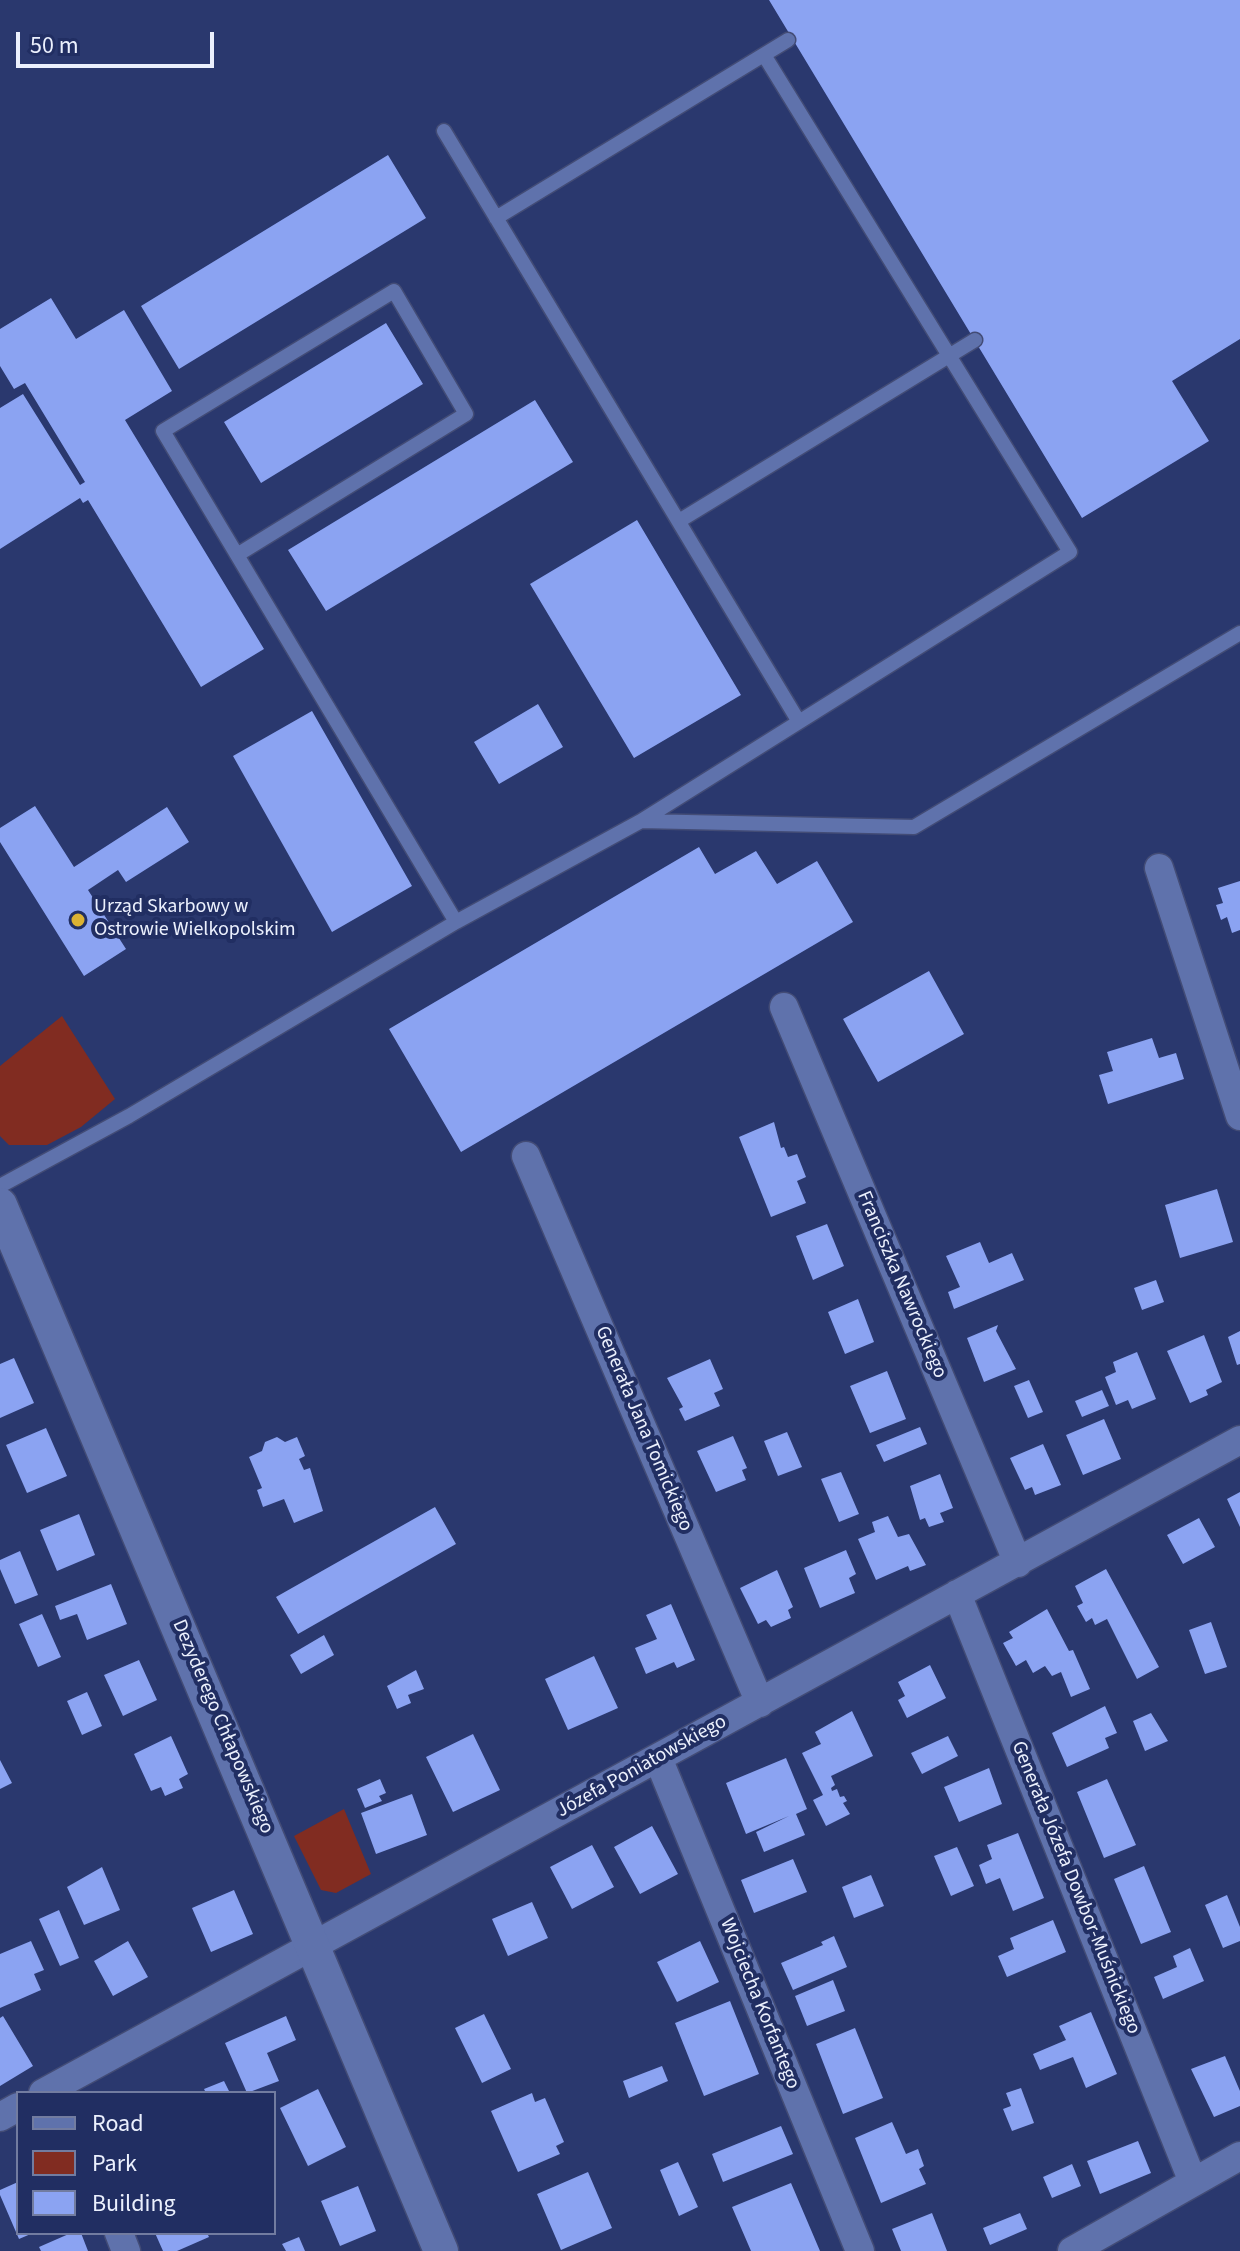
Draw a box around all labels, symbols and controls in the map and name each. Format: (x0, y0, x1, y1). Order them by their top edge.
scale bar (20, 16, 218, 66)
text: 50 m (30, 28, 79, 63)
place label: Urząd Skarbowy w Ostrowie Wielkopolskim (94, 896, 296, 943)
marker: Urząd Skarbowy w Ostrowie Wielkopolskim (69, 911, 87, 929)
street label: Franciszka Nawrockiego (851, 1188, 951, 1382)
street label: Generała Jana Tomickiego (589, 1323, 697, 1535)
street label: Dezyderego Chłapowskiego (166, 1616, 278, 1838)
street label: Józefa Poniatowskiego (553, 1710, 731, 1824)
street label: Generała Józefa Dowbor-Muśnickiego (1005, 1738, 1145, 2038)
street label: Wojciecha Korfantego (714, 1915, 804, 2093)
legend (16, 2091, 276, 2235)
text: Road (92, 2106, 144, 2141)
text: Park (92, 2146, 137, 2181)
text: Building (92, 2186, 176, 2221)

